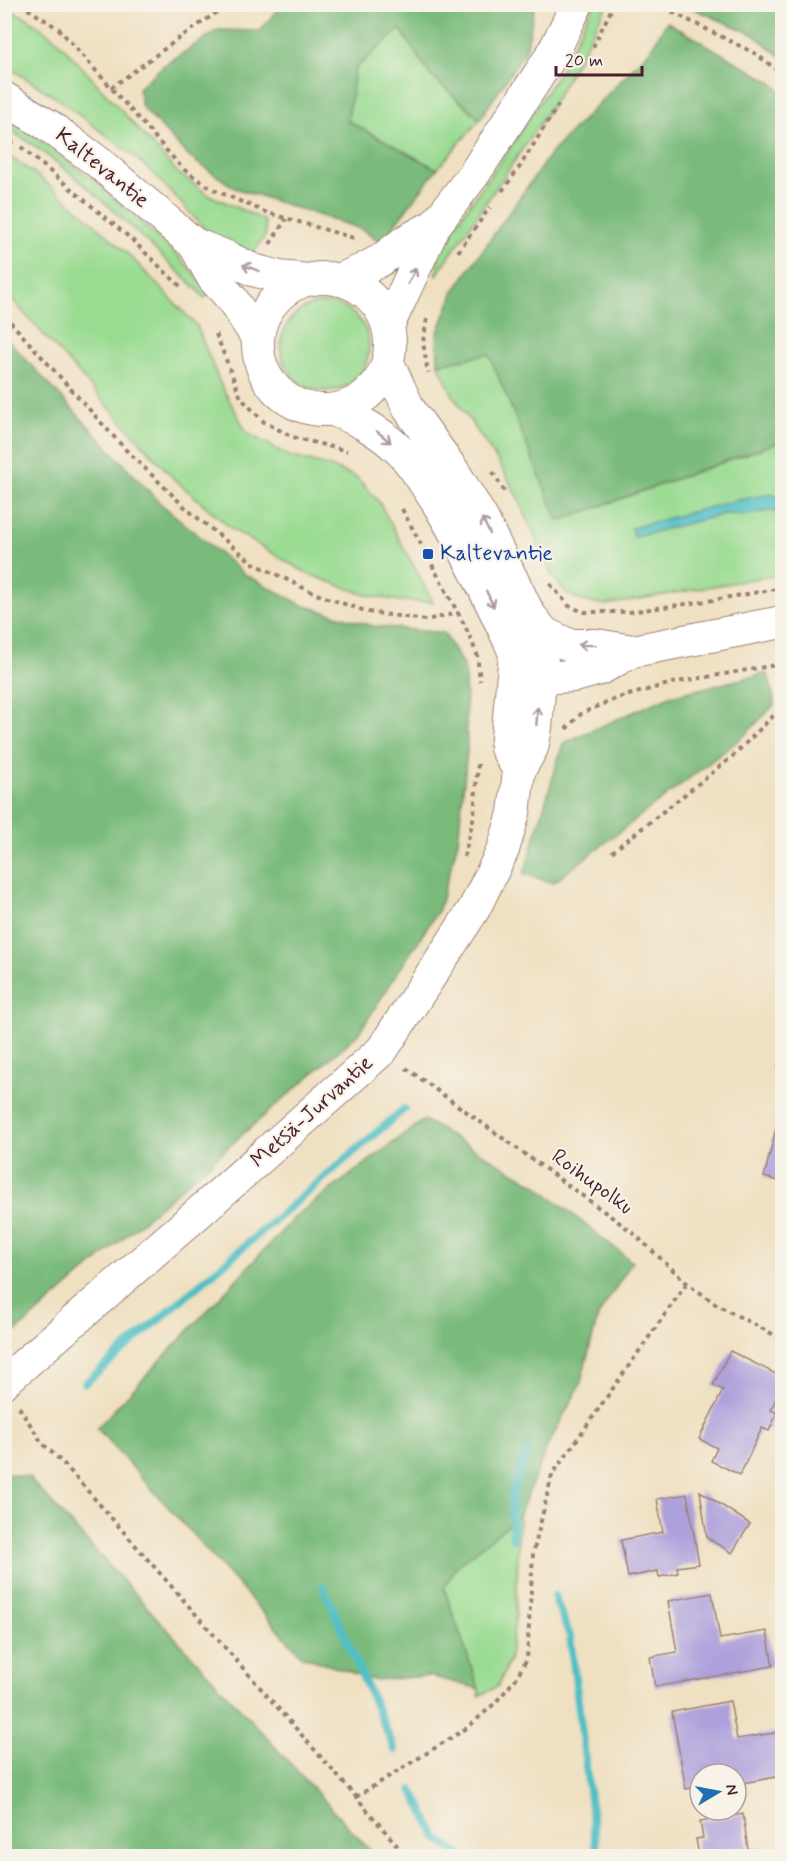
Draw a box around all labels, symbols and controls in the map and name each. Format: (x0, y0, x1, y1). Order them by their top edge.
scale bar (556, 39, 642, 77)
text: 20 m (565, 49, 603, 73)
street label: Kaltevantie (49, 122, 155, 215)
one-way arrow (242, 262, 261, 273)
one-way arrow (407, 267, 418, 285)
one-way arrow (376, 430, 391, 444)
one-way arrow (480, 518, 491, 536)
place label: Kaltevantie (440, 540, 553, 568)
marker: Kaltevantie (421, 547, 435, 561)
one-way arrow (484, 589, 496, 607)
one-way arrow (578, 639, 598, 651)
one-way arrow (532, 706, 543, 726)
street label: Metsä-Jurvantie (245, 1049, 379, 1174)
street label: Roihupolku (546, 1143, 638, 1221)
north arrow (688, 1762, 748, 1822)
text: N (720, 1783, 743, 1797)

